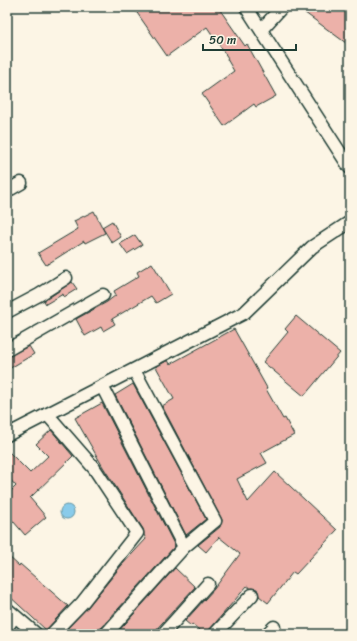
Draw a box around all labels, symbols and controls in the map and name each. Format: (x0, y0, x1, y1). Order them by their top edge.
scale bar (203, 26, 296, 52)
text: 50 m (209, 29, 236, 51)

